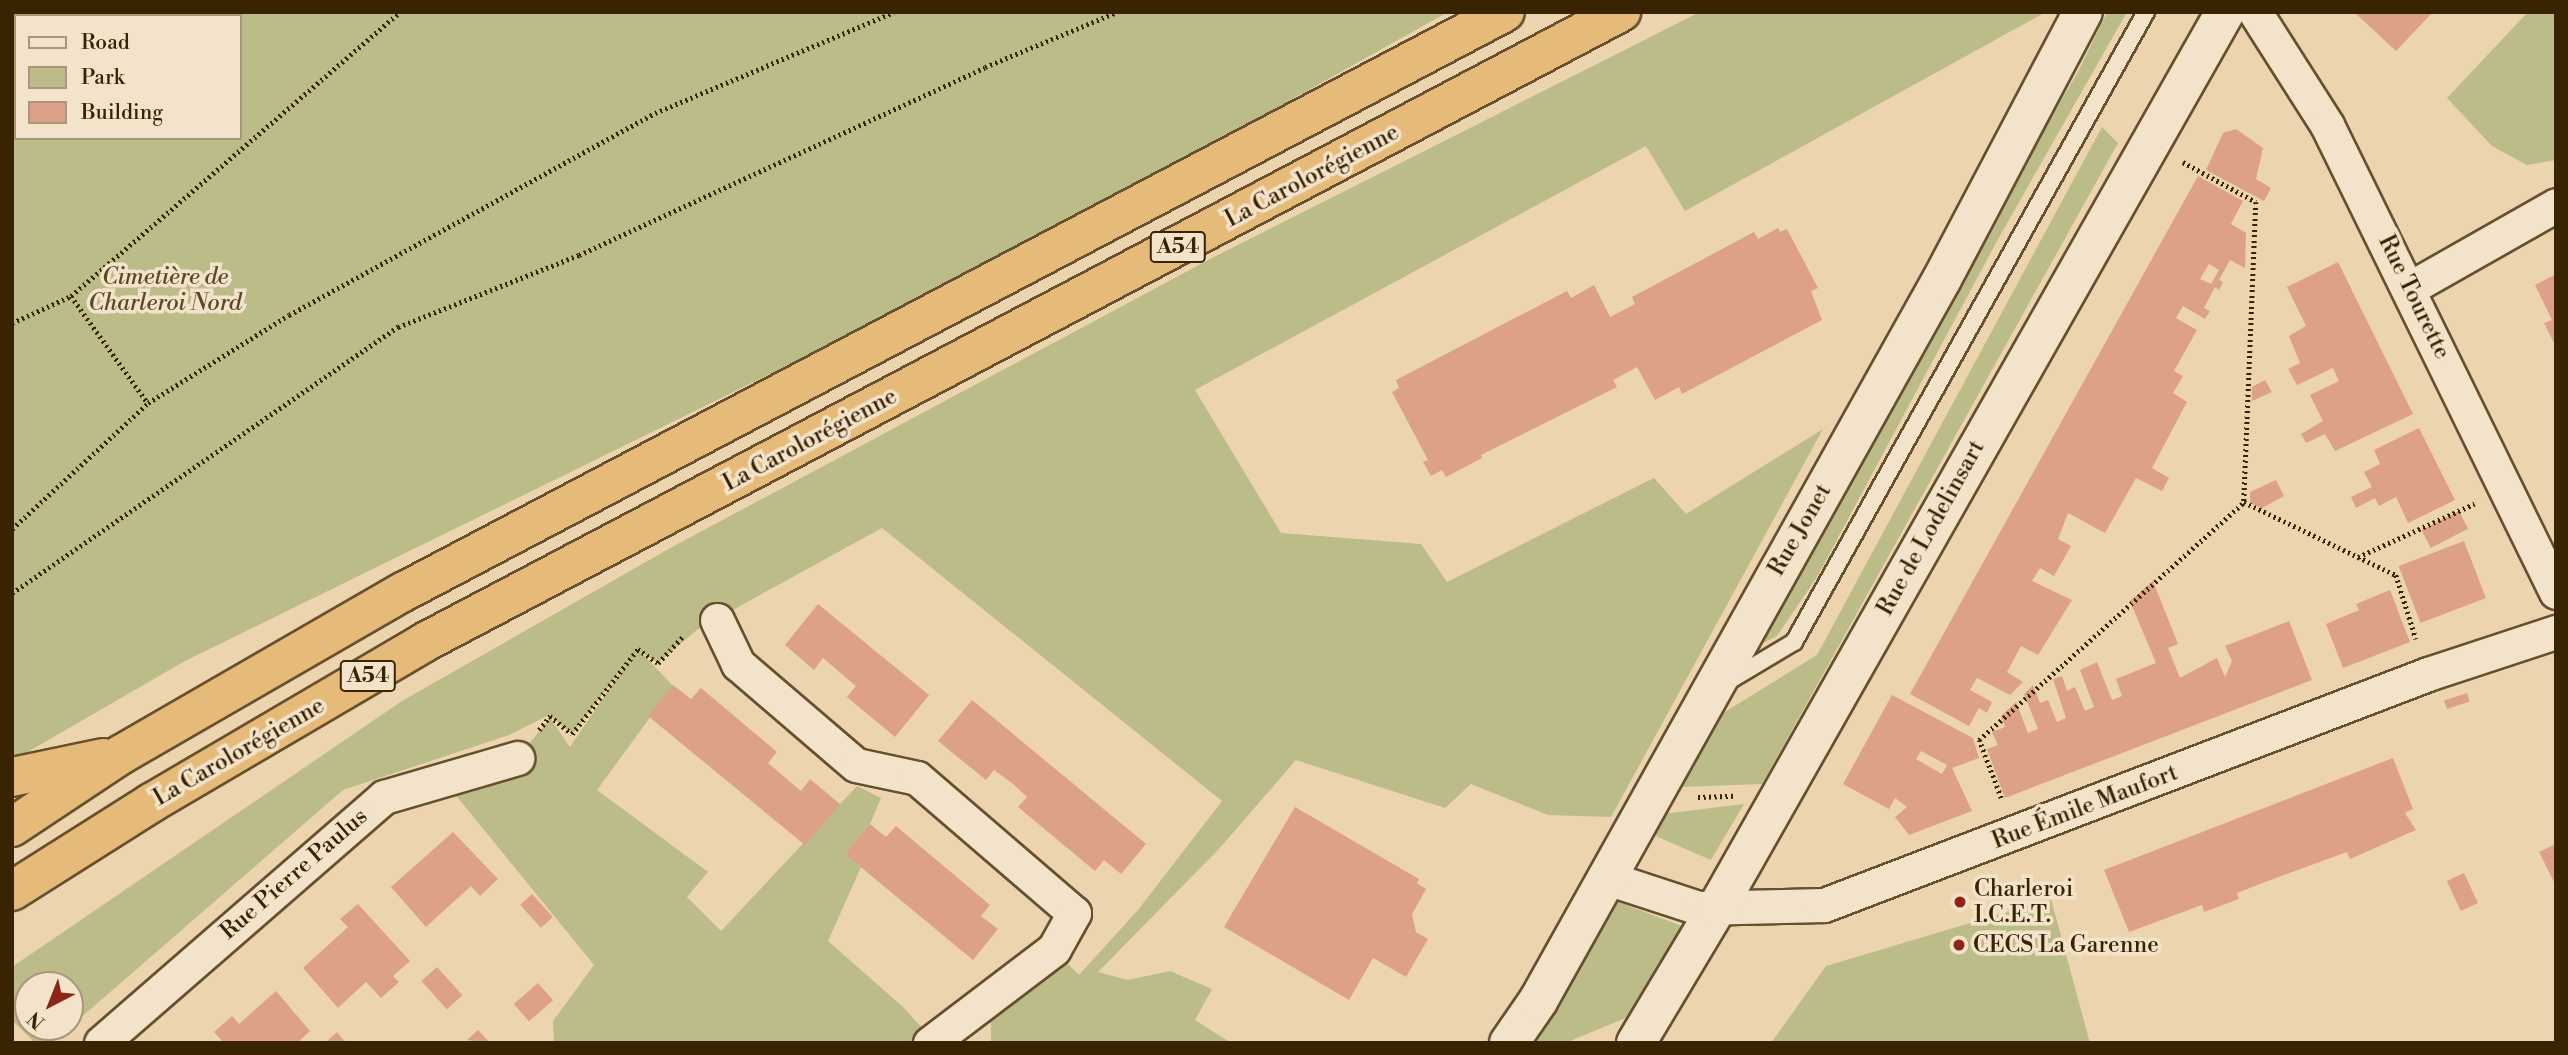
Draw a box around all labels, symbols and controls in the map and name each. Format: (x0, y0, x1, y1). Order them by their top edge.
legend (14, 14, 242, 140)
text: Road (81, 30, 130, 56)
text: Park (81, 65, 125, 91)
text: Building (81, 100, 163, 126)
street label: La Carolorégienne (1220, 119, 1404, 233)
road number: A54 (1148, 230, 1208, 264)
street label: Rue Tourette (2372, 230, 2456, 364)
park label: Cimetière de Charleroi Nord (88, 263, 242, 317)
street label: La Carolorégienne (718, 383, 902, 497)
street label: Rue de Lodelinsart (1871, 436, 1991, 620)
street label: Rue Jonet (1763, 479, 1837, 581)
road number: A54 (338, 658, 398, 694)
street label: La Carolorégienne (149, 692, 329, 812)
street label: Rue Émile Maufort (1988, 759, 2182, 855)
street label: Rue Pierre Paulus (215, 803, 373, 945)
place label: Charleroi I.C.E.T. (1974, 875, 2073, 929)
marker: Charleroi I.C.E.T. (1952, 894, 1968, 910)
place label: CECS La Garenne (1973, 931, 2159, 959)
marker: CECS La Garenne (1951, 937, 1967, 953)
north arrow (14, 971, 84, 1041)
text: N (23, 1006, 50, 1034)

